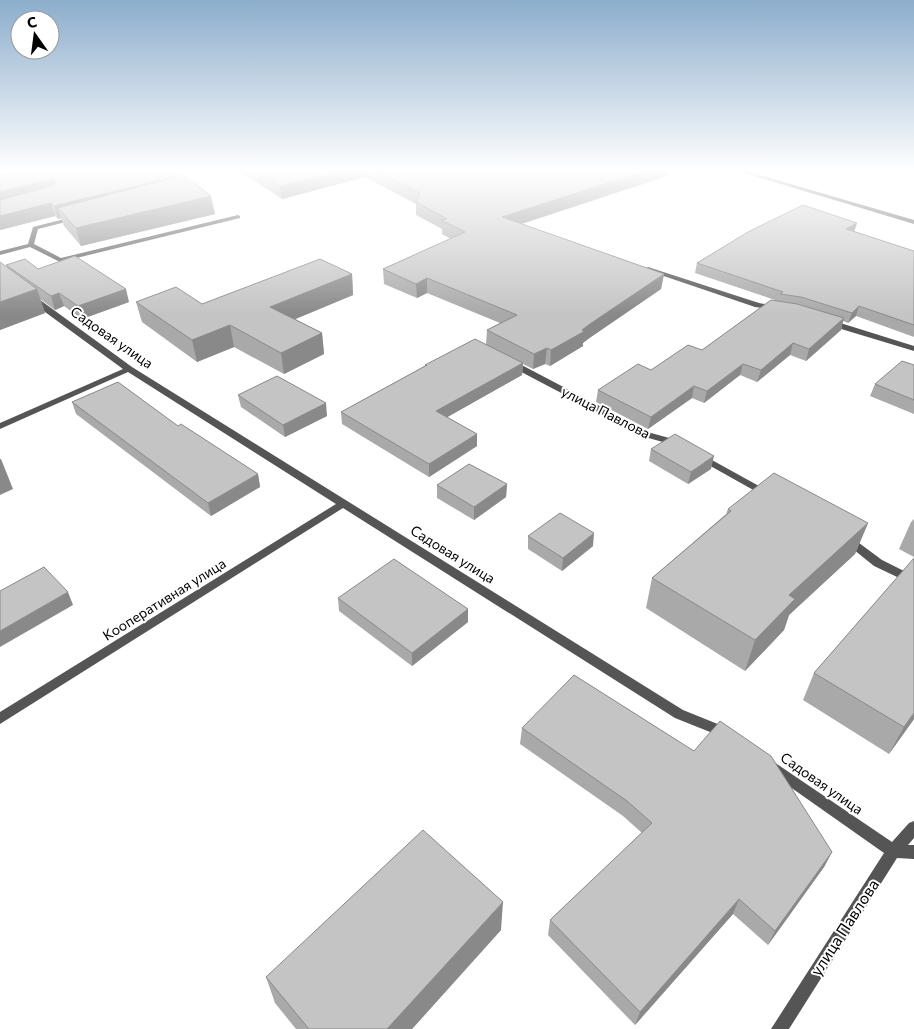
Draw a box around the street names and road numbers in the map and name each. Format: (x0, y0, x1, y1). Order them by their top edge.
street label: Садовая улица (68, 302, 156, 372)
street label: улица Павлова (559, 382, 653, 442)
street label: Садовая улица (408, 521, 498, 587)
street label: Кооперативная улица (99, 554, 229, 644)
street label: Садовая улица (778, 748, 866, 818)
street label: улица Павлова (806, 875, 882, 979)

